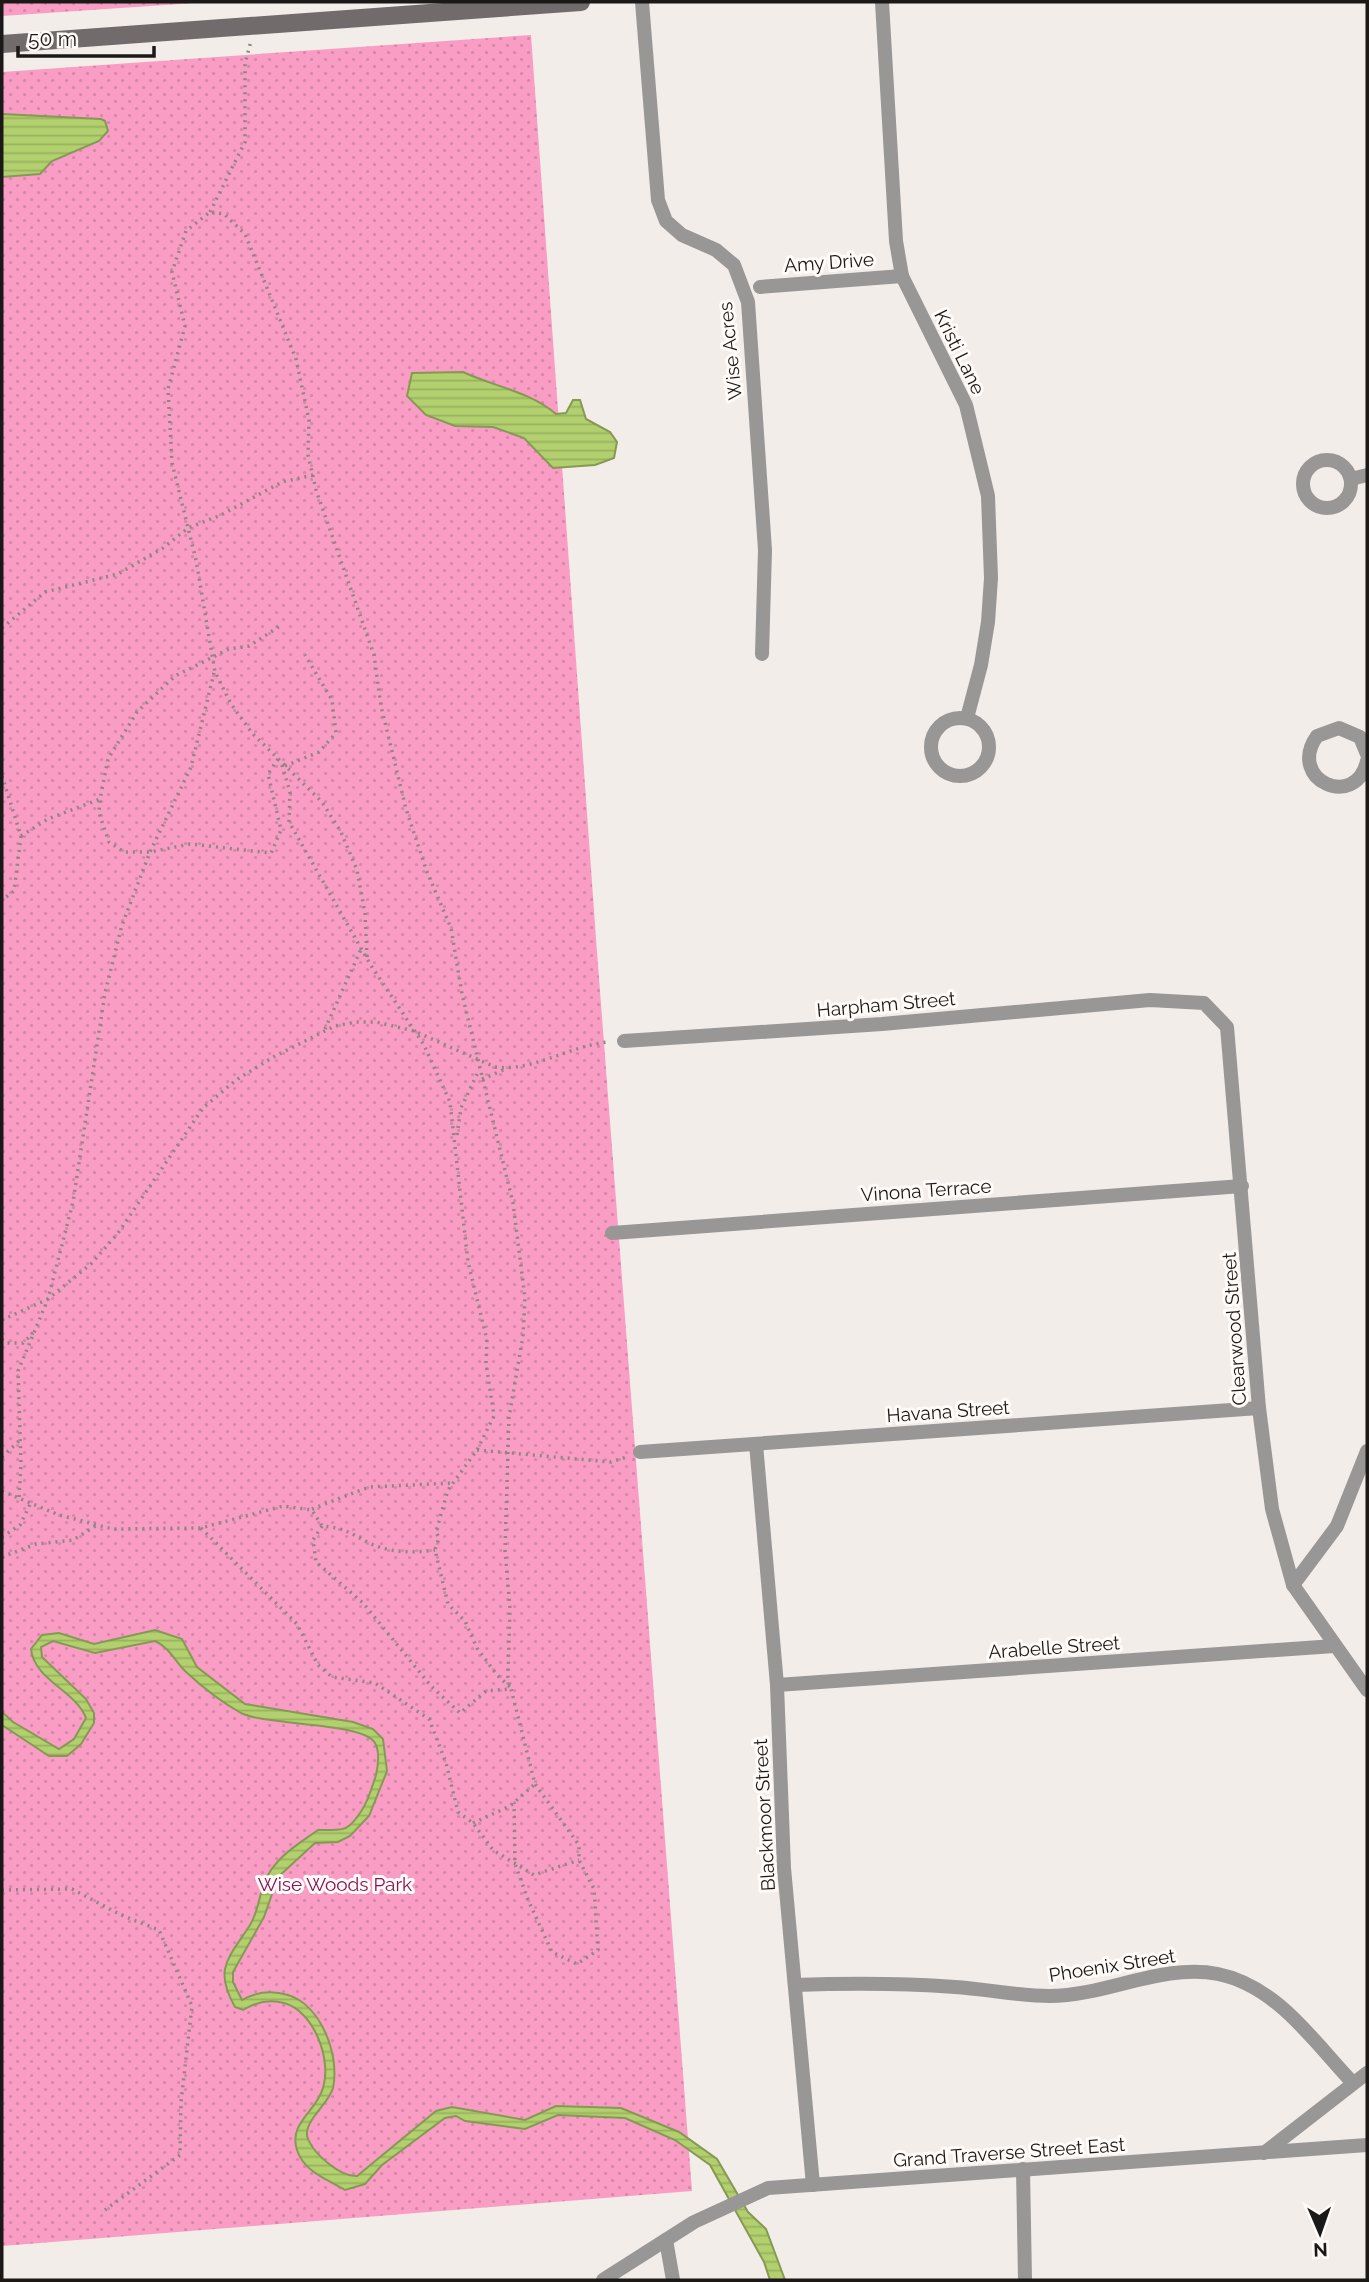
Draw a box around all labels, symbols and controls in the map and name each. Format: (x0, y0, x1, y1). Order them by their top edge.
scale bar (18, 14, 154, 58)
text: 50 m (28, 26, 77, 51)
street label: Amy Drive (783, 248, 875, 276)
street label: Wise Acres (714, 301, 746, 401)
street label: Kristi Lane (930, 306, 990, 398)
street label: Harpham Street (816, 987, 957, 1021)
street label: Vinona Terrace (860, 1174, 992, 1206)
street label: Clearwood Street (1218, 1251, 1250, 1406)
street label: Havana Street (886, 1396, 1011, 1426)
street label: Arabelle Street (988, 1631, 1121, 1663)
street label: Blackmoor Street (749, 1738, 779, 1892)
park label: Wise Woods Park (258, 1873, 412, 1895)
street label: Phoenix Street (1047, 1944, 1177, 1986)
street label: Grand Traverse Street East (892, 2133, 1126, 2171)
north arrow (1285, 2198, 1355, 2268)
text: N (1313, 2239, 1328, 2261)

